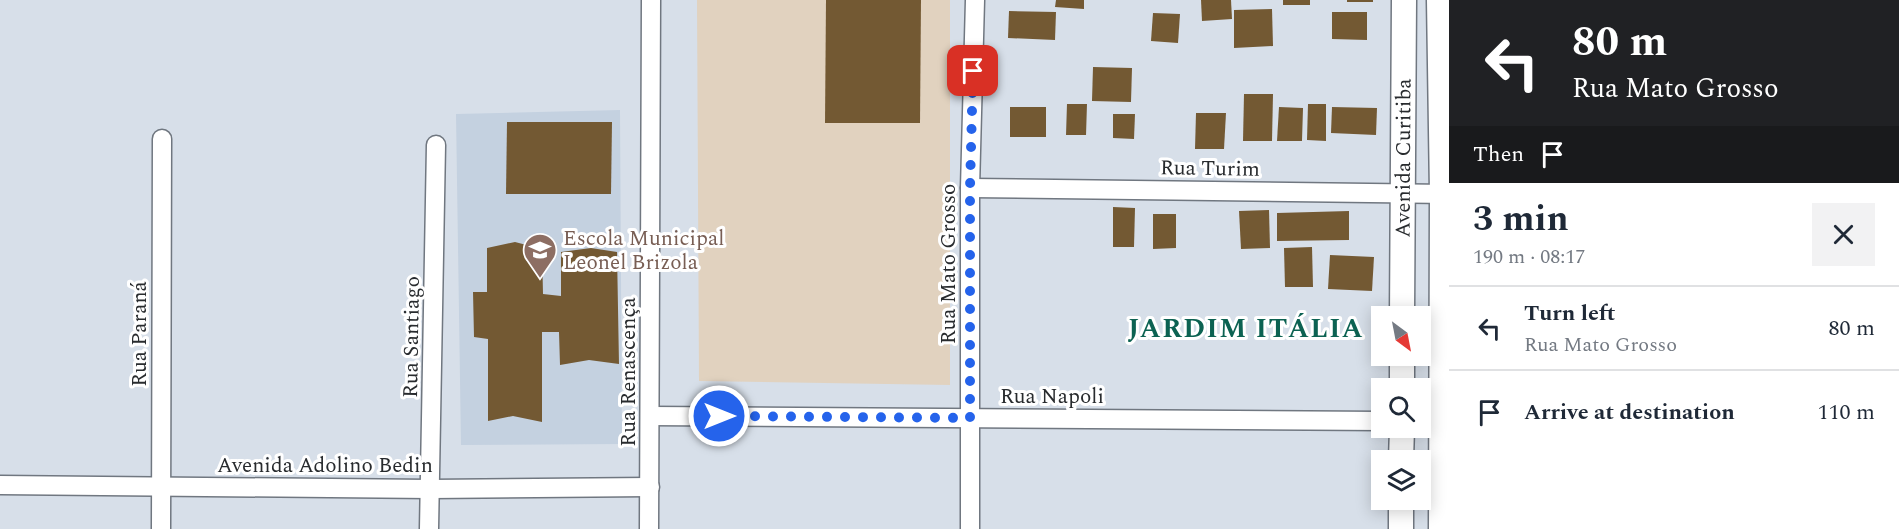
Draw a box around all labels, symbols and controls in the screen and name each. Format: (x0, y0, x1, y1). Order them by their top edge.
text: 80 m (1572, 11, 1667, 74)
icon: left (1473, 24, 1551, 102)
pin (947, 45, 998, 96)
icon: arrive (956, 54, 989, 87)
text: Rua Mato Grosso (1572, 68, 1779, 110)
street label: Avenida Curitiba (1387, 78, 1421, 238)
text: Then (1473, 138, 1524, 171)
icon: arrive (1536, 138, 1569, 171)
street label: Rua Turim (1160, 152, 1260, 186)
street label: Rua Mato Grosso (933, 184, 965, 344)
text: 3 min (1473, 192, 1569, 247)
button: close (1812, 203, 1875, 266)
place label: Escola Municipal Leonel Brizola (563, 223, 724, 279)
school or university icon: Escola Municipal Leonel Brizola (522, 232, 558, 279)
text: 190 m · 08:17 (1473, 242, 1585, 272)
street label: Rua Santiago (395, 276, 429, 398)
street label: Rua Paraná (124, 280, 156, 387)
street label: Rua Renascença (613, 297, 645, 447)
text: Turn left (1524, 297, 1616, 330)
north arrow (1371, 306, 1431, 366)
map controls (1371, 306, 1431, 510)
district label: JARDIM ITÁLIA (1128, 308, 1364, 350)
icon: left (1473, 312, 1506, 345)
text: 80 m (1829, 312, 1875, 345)
text: Rua Mato Grosso (1524, 330, 1677, 360)
button: search (1371, 378, 1431, 438)
street label: Rua Napoli (1000, 381, 1104, 413)
position arrow (687, 384, 751, 448)
icon: arrive (1473, 396, 1506, 429)
text: Arrive at destination (1524, 396, 1735, 429)
text: 110 m (1818, 396, 1875, 429)
street label: Avenida Adolino Bedin (217, 450, 433, 482)
button: layers (1371, 450, 1431, 510)

